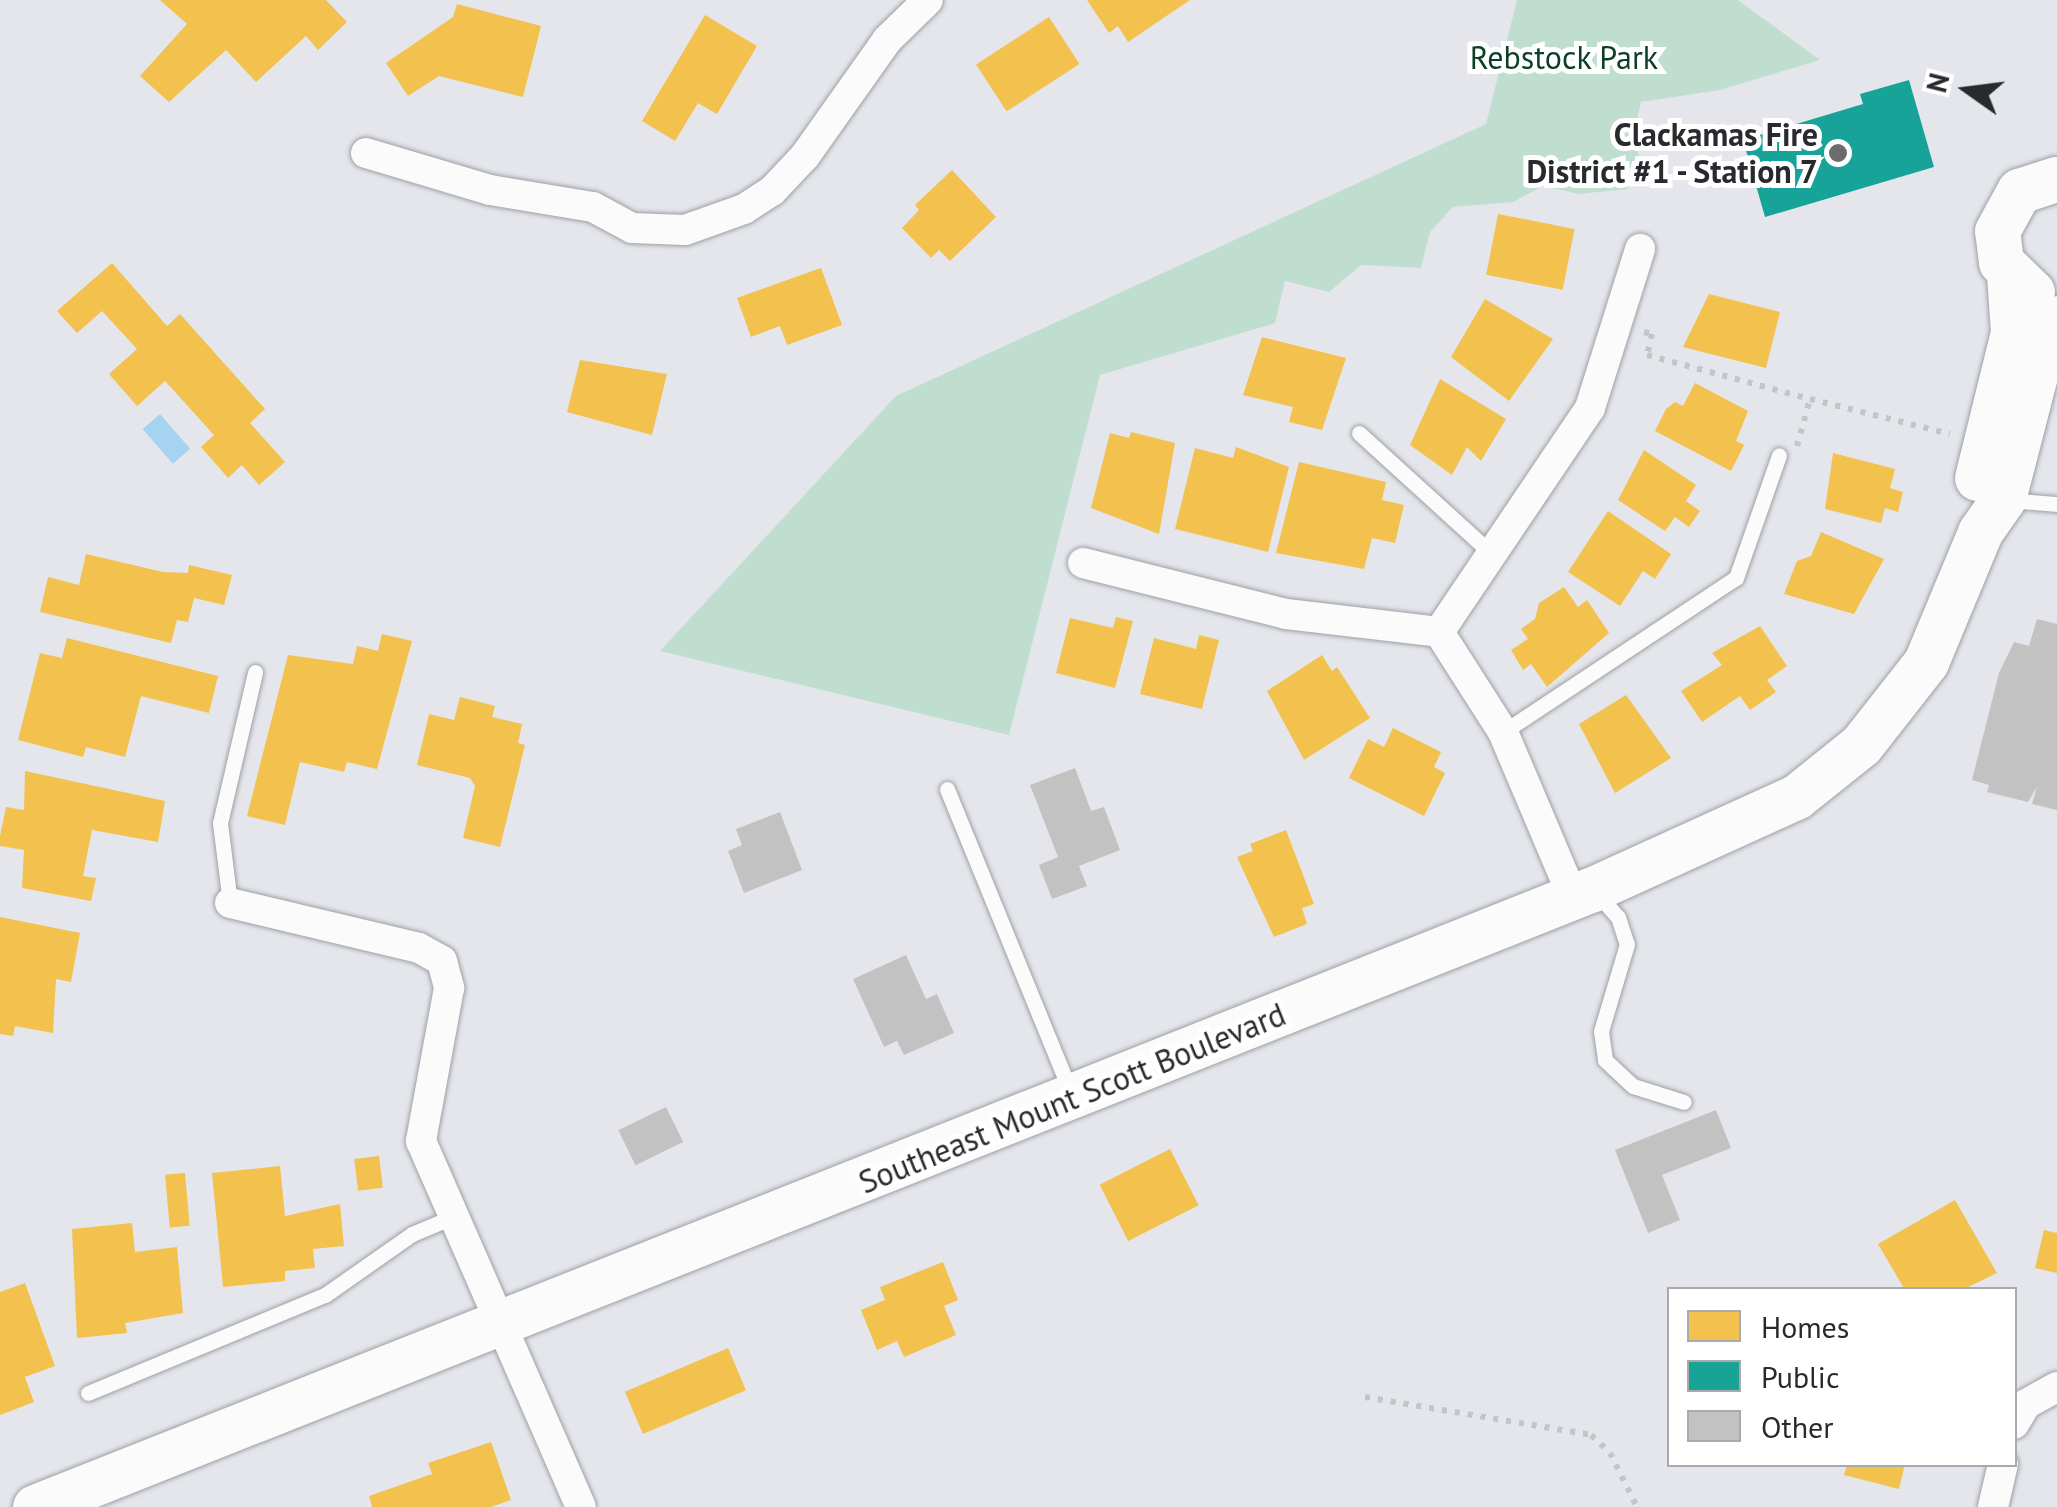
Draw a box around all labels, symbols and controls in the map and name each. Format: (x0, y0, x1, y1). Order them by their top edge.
park label: Rebstock Park (1469, 38, 1659, 76)
north arrow (1917, 40, 2017, 140)
text: N (1917, 69, 1958, 96)
place label: Clackamas Fire District #1 - Station 7 (1522, 116, 1818, 191)
marker: Clackamas Fire District #1 - Station 7 (1827, 142, 1849, 164)
street label: Southeast Mount Scott Boulevard (853, 995, 1291, 1201)
legend (1667, 1287, 2017, 1467)
text: Homes (1761, 1307, 1849, 1346)
text: Public (1761, 1357, 1839, 1396)
text: Other (1761, 1407, 1834, 1446)

